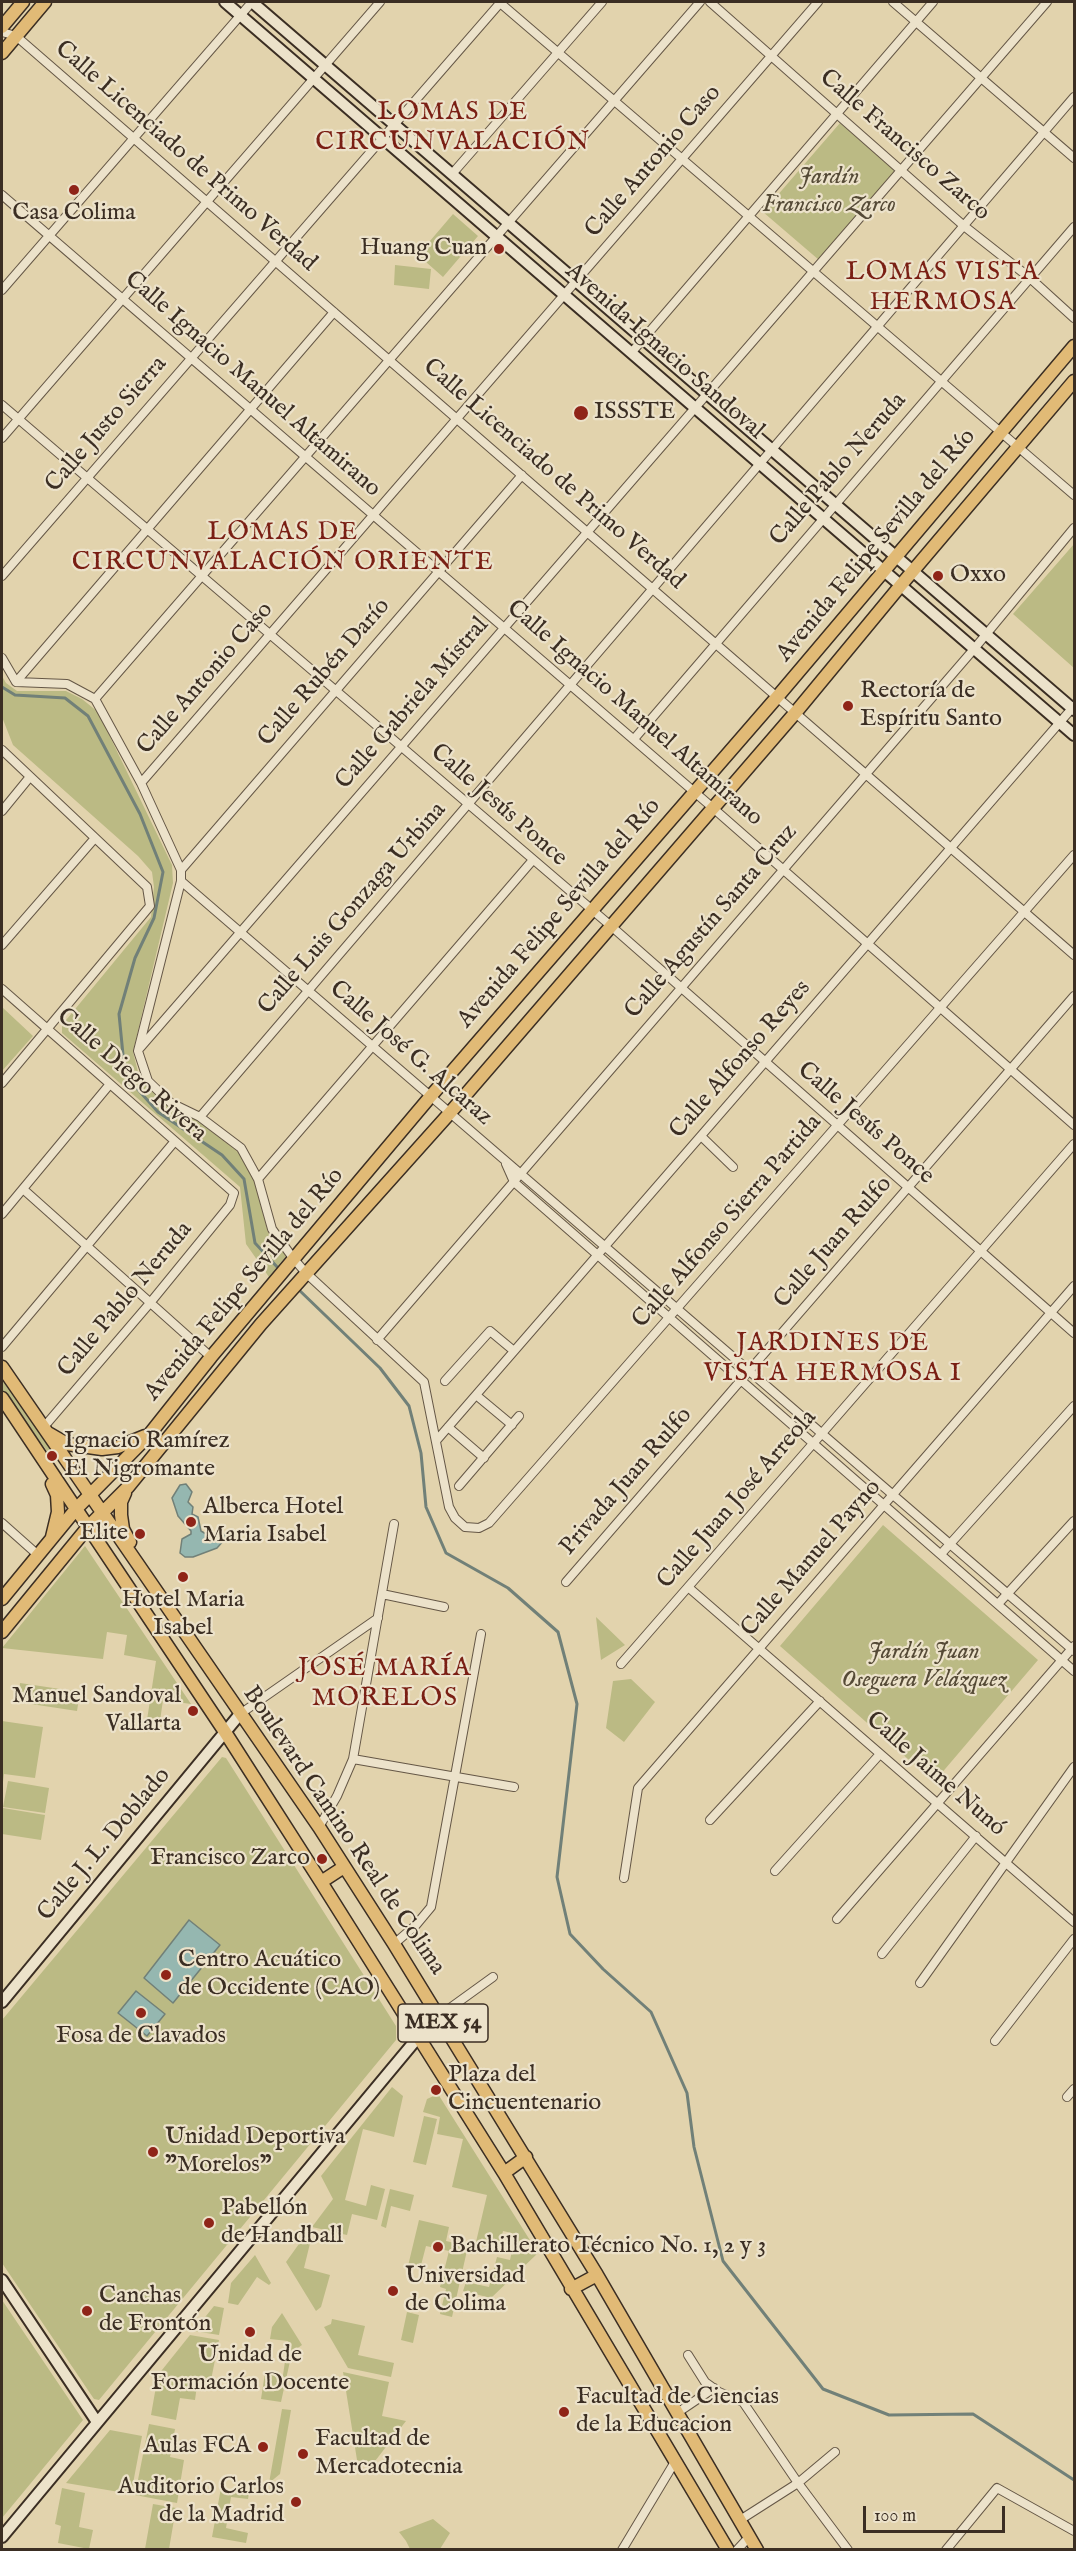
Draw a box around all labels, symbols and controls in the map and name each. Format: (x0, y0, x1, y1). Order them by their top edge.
street label: Calle Licenciado de Primo Verdad (48, 35, 322, 279)
street label: Calle Francisco Zarco (813, 64, 995, 228)
street label: Calle Antonio Caso (580, 80, 728, 244)
district label: LOMAS DE CIRCUNVALACIÓN (315, 98, 591, 160)
park label: Jardín Francisco Zarco (762, 164, 896, 220)
marker: Casa Colima (67, 183, 81, 197)
place label: Casa Colima (12, 200, 136, 228)
place label: Huang Cuan (360, 235, 487, 263)
marker: Huang Cuan (492, 242, 506, 256)
street label: Avenida Ignacio Sandoval (559, 258, 769, 446)
district label: LOMAS VISTA HERMOSA (846, 258, 1040, 320)
street label: Calle Ignacio Manuel Altamirano (118, 266, 386, 504)
street label: Calle Justo Sierra (40, 351, 174, 499)
street label: Calle Licenciado de Primo Verdad (416, 353, 690, 597)
street label: Calle Pablo Neruda (765, 387, 913, 553)
place label: ISSSTE (594, 399, 675, 427)
marker: ISSSTE (572, 404, 590, 422)
street label: Avenida Felipe Sevilla del Río (771, 424, 983, 668)
district label: LOMAS DE CIRCUNVALACIÓN ORIENTE (72, 518, 494, 580)
place label: Oxxo (950, 562, 1006, 590)
marker: Oxxo (931, 569, 945, 583)
street label: Calle Rubén Darío (253, 593, 397, 753)
street label: Calle Ignacio Manuel Altamirano (500, 595, 768, 833)
street label: Calle Antonio Caso (132, 597, 280, 761)
street label: Calle Gabriela Mistral (330, 612, 496, 796)
place label: Rectoría de Espíritu Santo (860, 678, 1002, 734)
marker: Rectoría de Espíritu Santo (841, 699, 855, 713)
street label: Calle Jesús Ponce (424, 739, 572, 873)
street label: Avenida Felipe Sevilla del Río (452, 793, 668, 1035)
street label: Calle Luis Gonzaga Urbina (253, 797, 453, 1021)
street label: Calle Agustín Santa Cruz (620, 819, 804, 1025)
street label: Calle José G. Alcaraz (323, 975, 497, 1133)
street label: Calle Alfonso Reyes (664, 975, 818, 1145)
street label: Calle Diego Rivera (50, 1003, 212, 1149)
street label: Calle Jesús Ponce (791, 1057, 939, 1191)
street label: Calle Alfonso Sierra Partida (627, 1109, 829, 1335)
street label: Avenida Felipe Sevilla del Río (139, 1163, 351, 1407)
street label: Calle Juan Rulfo (769, 1171, 899, 1315)
street label: Calle Pablo Neruda (53, 1217, 199, 1383)
district label: JARDINES DE VISTA HERMOSA I (704, 1329, 962, 1390)
street label: Privada Juan Rulfo (555, 1402, 699, 1562)
street label: Calle Juan José Arreola (652, 1404, 824, 1596)
place label: Ignacio Ramírez El Nigromante (64, 1428, 230, 1484)
marker: Ignacio Ramírez El Nigromante (45, 1449, 59, 1463)
street label: Calle Manuel Payno (736, 1474, 888, 1644)
place label: Alberca Hotel Maria Isabel (203, 1494, 343, 1550)
marker: Alberca Hotel Maria Isabel (184, 1515, 198, 1529)
place label: Elite (79, 1520, 128, 1548)
marker: Elite (133, 1527, 147, 1541)
marker: Hotel Maria Isabel (176, 1570, 190, 1584)
place label: Hotel Maria Isabel (122, 1587, 244, 1643)
park label: Jardín Juan Oseguera Velázquez (841, 1639, 1007, 1695)
district label: JOSÉ MARÍA MORELOS (298, 1654, 472, 1715)
street label: Boulevard Camino Real de Colima (235, 1681, 451, 1981)
place label: Manuel Sandoval Vallarta (12, 1683, 181, 1739)
marker: Manuel Sandoval Vallarta (186, 1704, 200, 1718)
street label: Calle Jaime Nunó (859, 1706, 1011, 1844)
street label: Calle J. L. Doblado (32, 1762, 178, 1928)
place label: Francisco Zarco (150, 1845, 310, 1873)
marker: Francisco Zarco (315, 1852, 329, 1866)
place label: Centro Acuático de Occidente (CAO) (178, 1947, 380, 2003)
marker: Centro Acuático de Occidente (CAO) (159, 1968, 173, 1982)
road number: MEX 54 (398, 2004, 488, 2042)
marker: Fosa de Clavados (134, 2006, 148, 2020)
place label: Fosa de Clavados (56, 2023, 226, 2051)
place label: Plaza del Cincuentenario (448, 2062, 601, 2118)
marker: Plaza del Cincuentenario (429, 2083, 443, 2097)
place label: Unidad Deportiva "Morelos" (165, 2124, 345, 2180)
marker: Unidad Deportiva "Morelos" (146, 2145, 160, 2159)
place label: Pabellón de Handball (221, 2195, 343, 2251)
marker: Pabellón de Handball (202, 2216, 216, 2230)
place label: Bachillerato Técnico No. 1, 2 y 3 (450, 2233, 766, 2261)
marker: Bachillerato Técnico No. 1, 2 y 3 (431, 2240, 445, 2254)
place label: Universidad de Colima (405, 2263, 525, 2319)
place label: Canchas de Frontón (99, 2283, 211, 2339)
marker: Universidad de Colima (386, 2284, 400, 2298)
marker: Canchas de Frontón (80, 2304, 94, 2318)
marker: Unidad de Formación Docente (243, 2325, 257, 2339)
place label: Unidad de Formación Docente (151, 2342, 349, 2398)
place label: Facultad de Ciencias de la Educacion (576, 2384, 779, 2440)
marker: Facultad de Ciencias de la Educacion (557, 2405, 571, 2419)
place label: Facultad de Mercadotecnia (315, 2426, 463, 2482)
place label: Aulas FCA (143, 2433, 251, 2461)
marker: Aulas FCA (256, 2440, 270, 2454)
marker: Facultad de Mercadotecnia (296, 2447, 310, 2461)
place label: Auditorio Carlos de la Madrid (118, 2474, 284, 2530)
scale bar (866, 2494, 1008, 2532)
marker: Auditorio Carlos de la Madrid (289, 2495, 303, 2509)
text: 100 m (874, 2505, 916, 2528)

